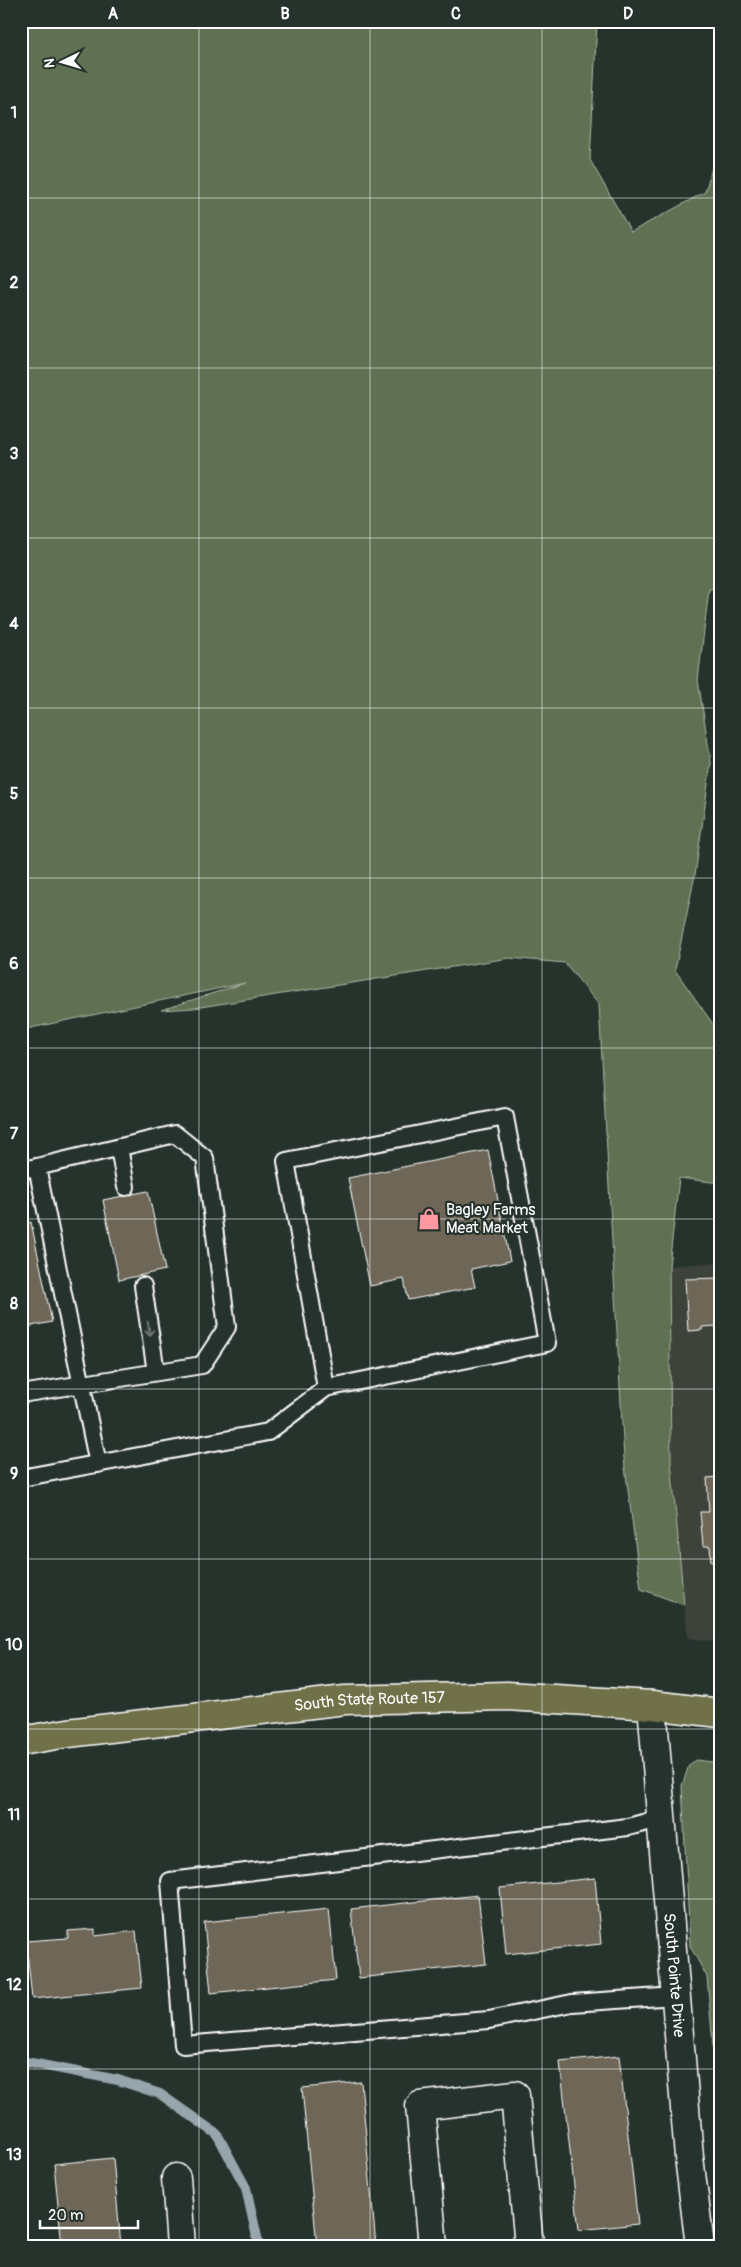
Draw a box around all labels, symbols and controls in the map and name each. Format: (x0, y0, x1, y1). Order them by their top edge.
text: A (108, 4, 119, 24)
text: B (280, 4, 290, 24)
text: C (451, 4, 461, 24)
text: D (623, 4, 633, 24)
north arrow (38, 38, 88, 88)
text: N (41, 58, 58, 69)
text: 1 (11, 103, 17, 123)
text: 2 (10, 273, 19, 293)
text: 3 (10, 444, 19, 464)
text: 4 (9, 614, 19, 634)
text: 5 (10, 784, 19, 804)
text: 6 (9, 954, 19, 974)
text: 7 (10, 1124, 19, 1144)
place label: Bagley Farms Meat Market (446, 1200, 536, 1238)
shop icon: Bagley Farms Meat Market (416, 1206, 442, 1232)
text: 8 (10, 1294, 18, 1314)
one-way arrow (145, 1321, 155, 1337)
text: 9 (10, 1464, 18, 1484)
text: 10 (5, 1635, 23, 1655)
street label: South State Route 157 (293, 1688, 446, 1716)
text: 11 (8, 1805, 20, 1825)
street label: South Pointe Drive (659, 1912, 689, 2038)
text: 12 (6, 1975, 22, 1995)
text: 13 (6, 2145, 22, 2165)
scale bar (40, 2197, 138, 2229)
text: 20 m (48, 2206, 83, 2225)

